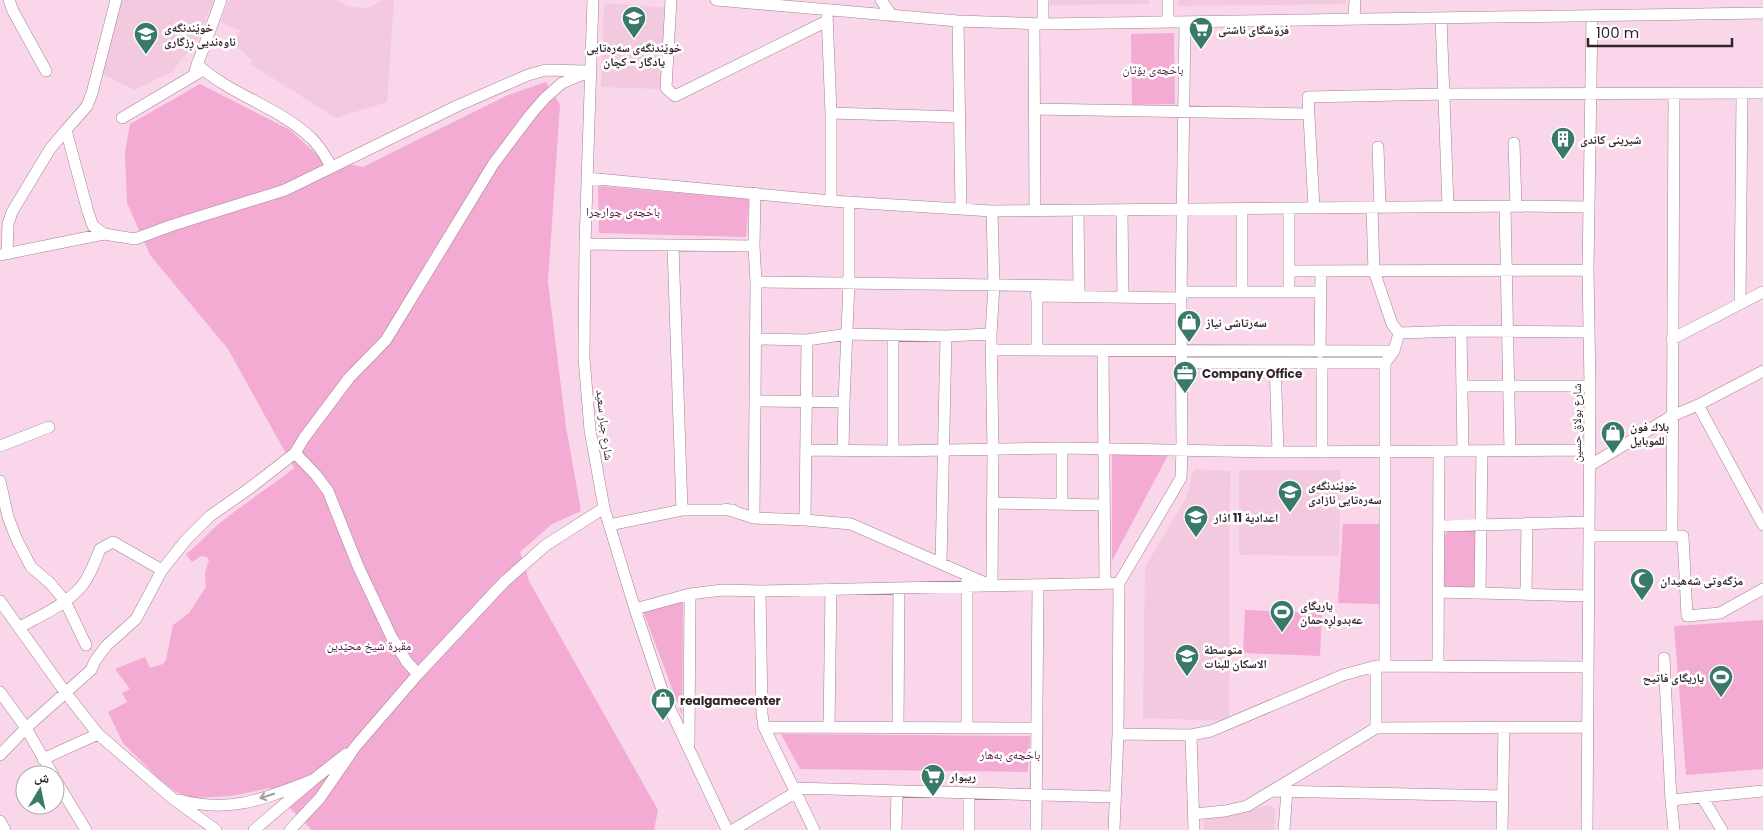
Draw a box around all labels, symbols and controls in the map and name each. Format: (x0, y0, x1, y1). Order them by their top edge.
school or university icon: خوێندنگەی سەرەتایی یادگار - کچان (621, 5, 647, 39)
scale bar (1588, 15, 1732, 47)
supermarket icon: فرۆشگای ئاشتی (1188, 16, 1214, 50)
place label: خوێندنگەی ناوەندیی ڕزگاری (164, 19, 236, 51)
school or university icon: خوێندنگەی ناوەندیی ڕزگاری (133, 21, 159, 55)
place label: فرۆشگای ئاشتی (1218, 21, 1289, 38)
text: 100 m (1596, 22, 1639, 43)
place label: خوێندنگەی سەرەتایی یادگار - کچان (586, 39, 682, 70)
park label: باخچەی بۆتان (1122, 61, 1184, 78)
building icon: شیرینی کاندی (1550, 126, 1576, 160)
place label: شیرینی کاندی (1580, 131, 1641, 148)
park label: باخچەی چوارچرا (586, 203, 660, 220)
shop icon: سەرتاشی نیاز (1176, 309, 1202, 343)
place label: سەرتاشی نیاز (1205, 314, 1267, 331)
office icon: Company Office (1172, 360, 1198, 394)
place label: Company Office (1202, 365, 1303, 382)
street label: شارع بولاق حسين (1568, 383, 1585, 463)
street label: شارع جبار سعيد (592, 389, 618, 461)
place label: بلاك فون للموبايل (1630, 418, 1669, 449)
shop icon: بلاك فون للموبايل (1600, 420, 1626, 454)
place label: خوێندنگەی سەرەتایی ئازادی (1308, 477, 1382, 508)
school or university icon: خوێندنگەی سەرەتایی ئازادی (1277, 479, 1303, 513)
school or university icon: اعدادية 11 اذار (1183, 504, 1209, 538)
place label: اعدادية 11 اذار (1213, 509, 1278, 526)
mosque icon: مزگەوتی شەهیدان (1629, 567, 1655, 601)
place label: مزگەوتی شەهیدان (1660, 572, 1744, 589)
place label: یاریگای عەبدولڕەحمان (1300, 597, 1363, 629)
sports icon: یاریگای عەبدولڕەحمان (1269, 599, 1295, 633)
park label: مقبرة شيخ محێدین (327, 637, 411, 654)
place label: متوسطة الاسكان للبنات (1204, 641, 1267, 672)
school or university icon: متوسطة الاسكان للبنات (1174, 643, 1200, 677)
sports icon: یاریگای فاتیح (1708, 664, 1734, 698)
place label: یاریگای فاتیح (1643, 669, 1704, 686)
shop icon: realgamecenter (650, 687, 676, 721)
place label: realgamecenter (680, 692, 781, 709)
park label: باخچەی بەهار (979, 746, 1040, 763)
supermarket icon: ريبوار (920, 763, 946, 797)
north arrow (15, 765, 65, 815)
text: ش (33, 766, 51, 788)
place label: ريبوار (949, 768, 976, 785)
one-way arrow (260, 792, 276, 802)

